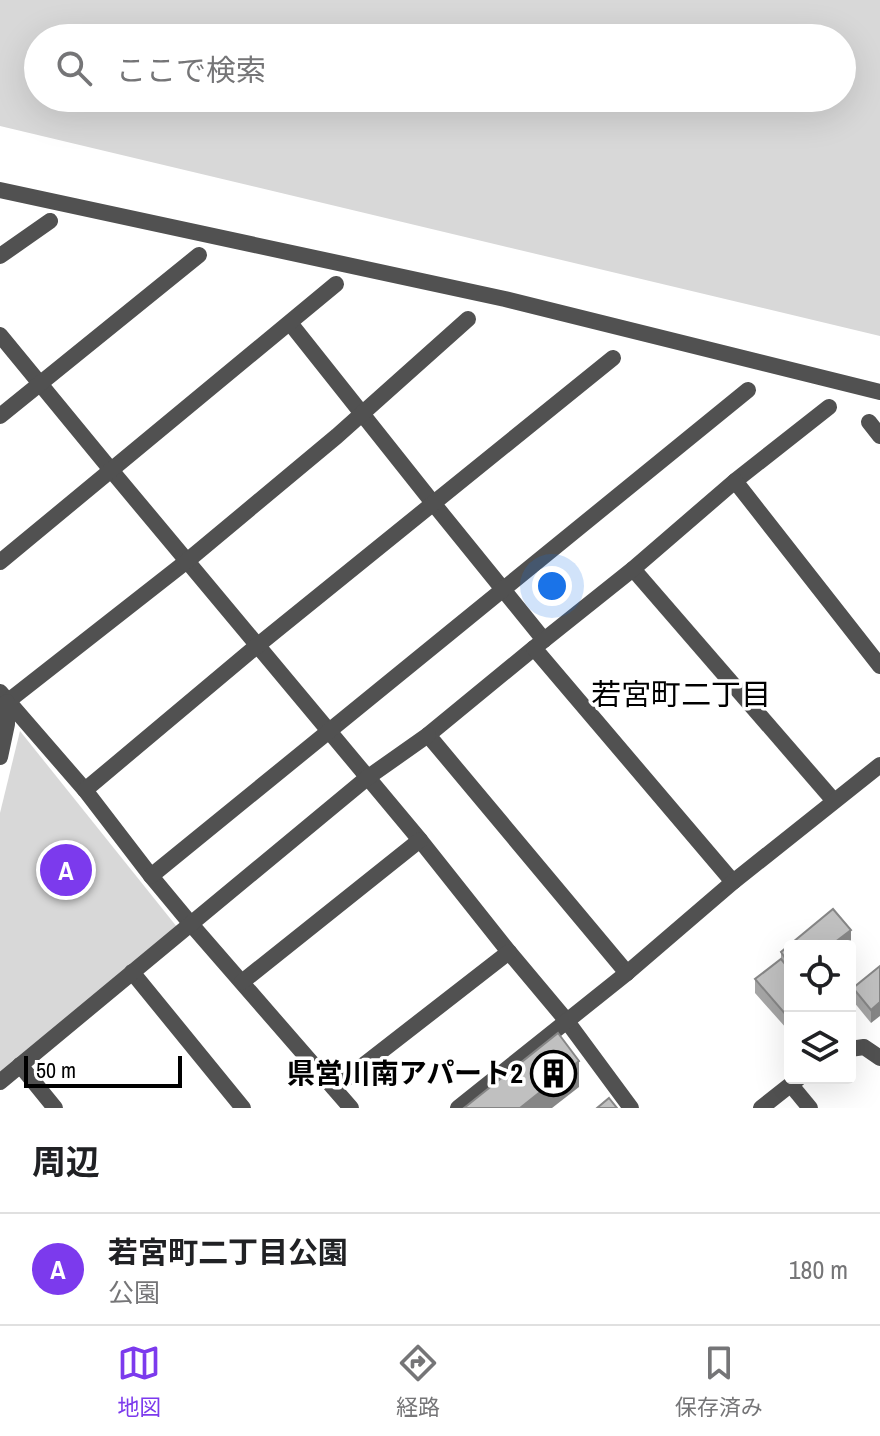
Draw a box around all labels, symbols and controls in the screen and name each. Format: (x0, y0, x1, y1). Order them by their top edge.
search box (24, 24, 856, 112)
icon: search (52, 46, 96, 90)
text: ここで検索 (116, 50, 266, 90)
your location (532, 566, 572, 606)
district label: 若宮町二丁目 (591, 674, 771, 714)
pin: A (40, 840, 92, 900)
map controls (784, 940, 856, 1084)
button: locate (784, 940, 856, 1012)
button: layers (784, 1012, 856, 1084)
building icon: 県営川南アパート2 (530, 1049, 578, 1097)
scale bar (24, 1052, 182, 1088)
place label: 県営川南アパート2 (287, 1054, 523, 1092)
text: 50 m (36, 1055, 76, 1085)
text: 周辺 (32, 1139, 100, 1185)
text: 若宮町二丁目公園 (108, 1232, 348, 1272)
text: A (50, 1252, 66, 1287)
text: 180 m (789, 1252, 848, 1287)
text: 公園 (108, 1275, 160, 1310)
tab: 地図 (117, 1341, 161, 1422)
tab: 経路 (396, 1341, 440, 1422)
tab: 保存済み (675, 1341, 763, 1422)

